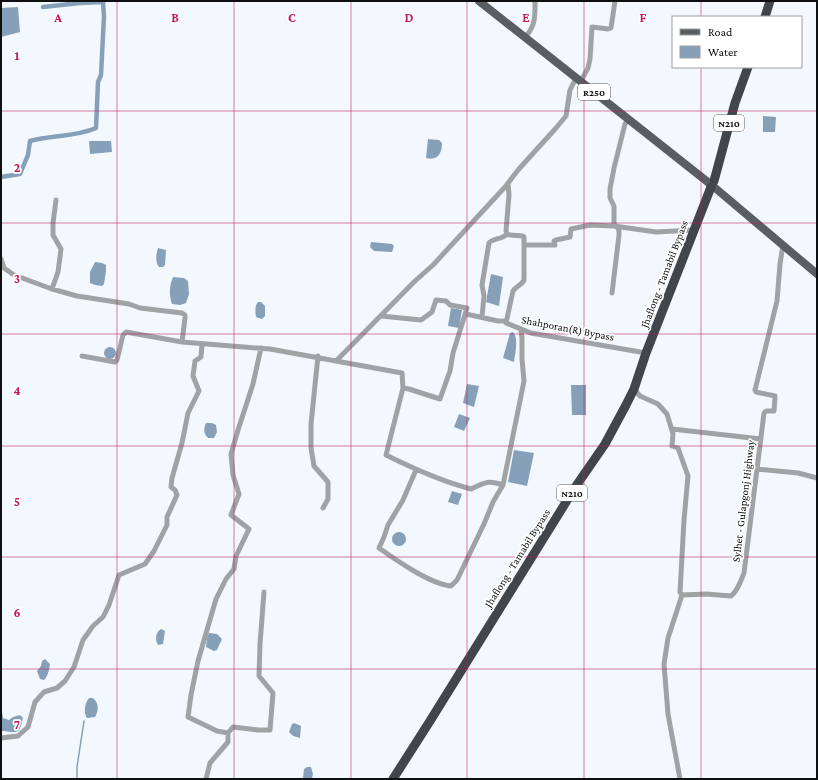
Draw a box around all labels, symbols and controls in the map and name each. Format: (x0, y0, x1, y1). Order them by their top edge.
text: A (53, 10, 62, 25)
text: B (171, 10, 179, 25)
text: C (288, 10, 296, 25)
text: D (405, 10, 414, 25)
text: E (522, 10, 530, 25)
text: F (640, 10, 647, 25)
legend (672, 16, 802, 68)
text: Road (708, 25, 733, 39)
text: Water (708, 45, 738, 59)
text: 1 (15, 48, 20, 63)
road number: R250 (578, 84, 610, 100)
road number: N210 (714, 115, 744, 131)
text: 2 (14, 160, 21, 175)
street label: Jhaflong - Tamabil Bypass (638, 219, 691, 331)
text: 3 (14, 271, 20, 286)
street label: Shahporan(R) Bypass (520, 313, 615, 344)
text: 4 (13, 383, 21, 398)
street label: Sylhet - Gulapgonj Highway (730, 438, 758, 563)
road number: N210 (557, 485, 587, 501)
text: 5 (14, 494, 20, 509)
street label: Jhaflong - Tamabil Bypass (481, 507, 553, 611)
text: 6 (13, 605, 21, 620)
text: 7 (14, 717, 20, 732)

